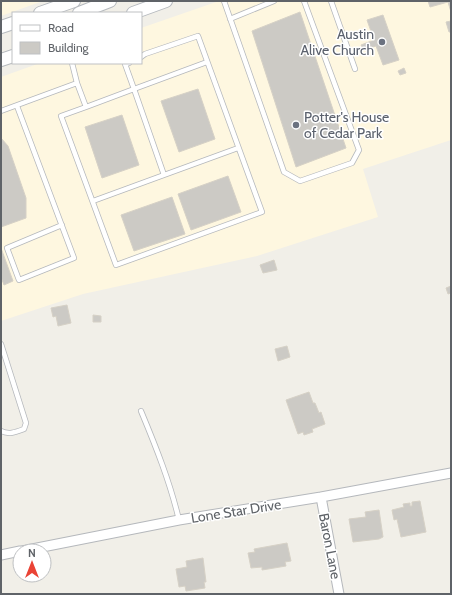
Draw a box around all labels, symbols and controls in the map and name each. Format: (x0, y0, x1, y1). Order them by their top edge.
legend (12, 12, 142, 64)
text: Road (48, 20, 74, 35)
place label: Austin Alive Church (300, 25, 374, 59)
marker: Austin Alive Church (377, 37, 387, 47)
text: Building (48, 40, 90, 55)
place label: Potter's House of Cedar Park (304, 108, 389, 142)
marker: Potter's House of Cedar Park (291, 120, 301, 130)
street label: Lone Star Drive (190, 495, 282, 527)
street label: Baron Lane (315, 512, 345, 580)
north arrow (12, 543, 52, 583)
text: N (28, 546, 36, 560)

